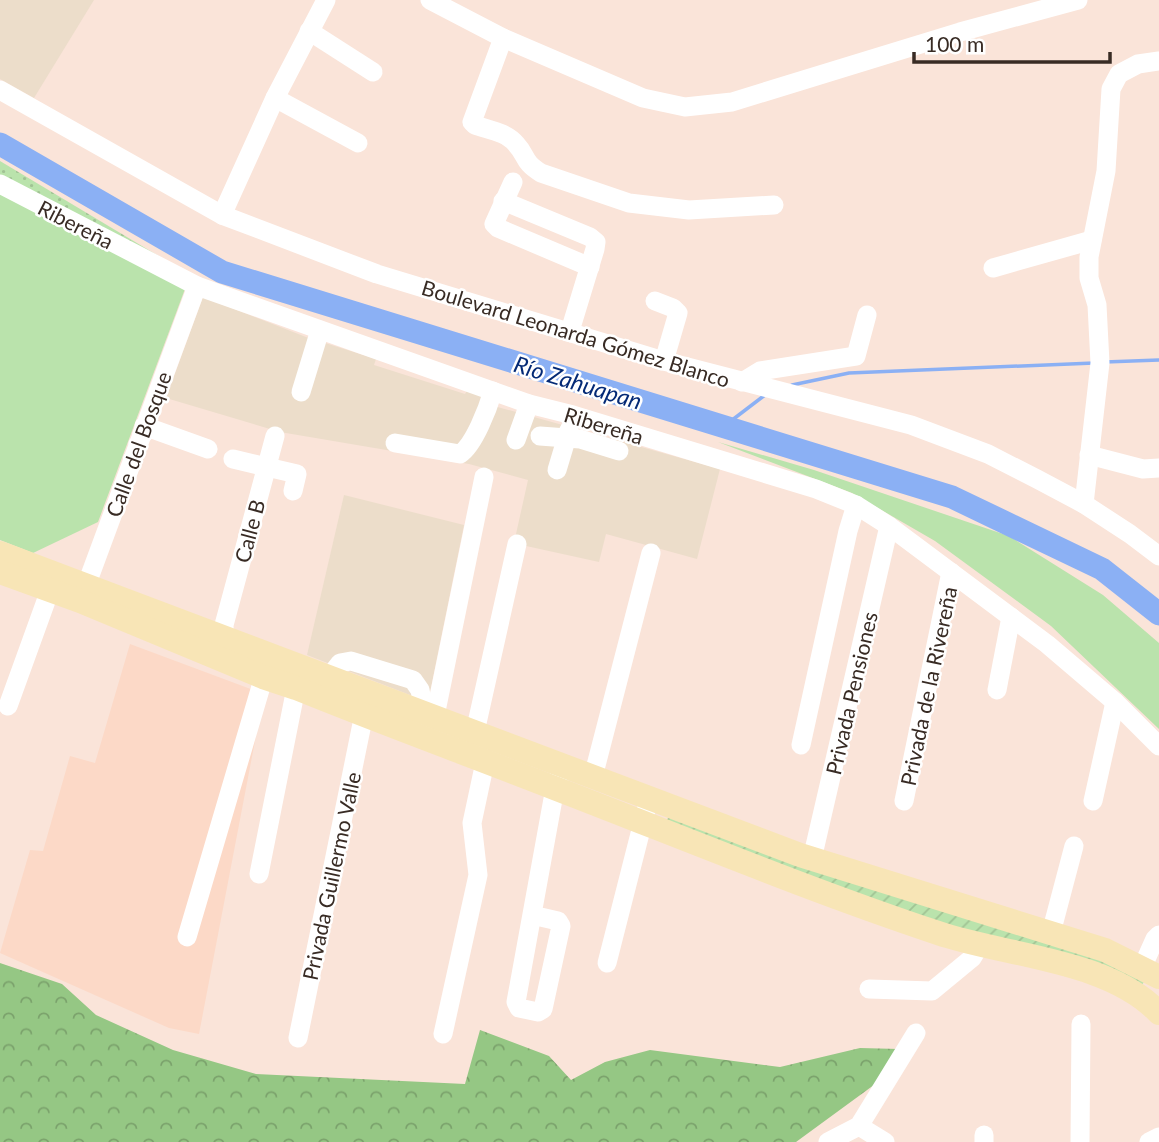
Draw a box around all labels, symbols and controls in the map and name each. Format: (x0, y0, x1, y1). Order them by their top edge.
scale bar (914, 21, 1110, 65)
text: 100 m (925, 31, 984, 56)
street label: Ribereña (34, 194, 118, 254)
street label: Boulevard Leonarda Gómez Blanco (419, 274, 733, 392)
water label: Río Zahuapan (511, 349, 645, 415)
street label: Calle del Bosque (100, 368, 176, 520)
street label: Ribereña (561, 401, 647, 449)
street label: Calle B (229, 497, 269, 565)
street label: Privada de la Rivereña (895, 584, 961, 788)
street label: Privada Pensiones (820, 609, 882, 777)
street label: Privada Guillermo Valle (297, 770, 365, 982)

